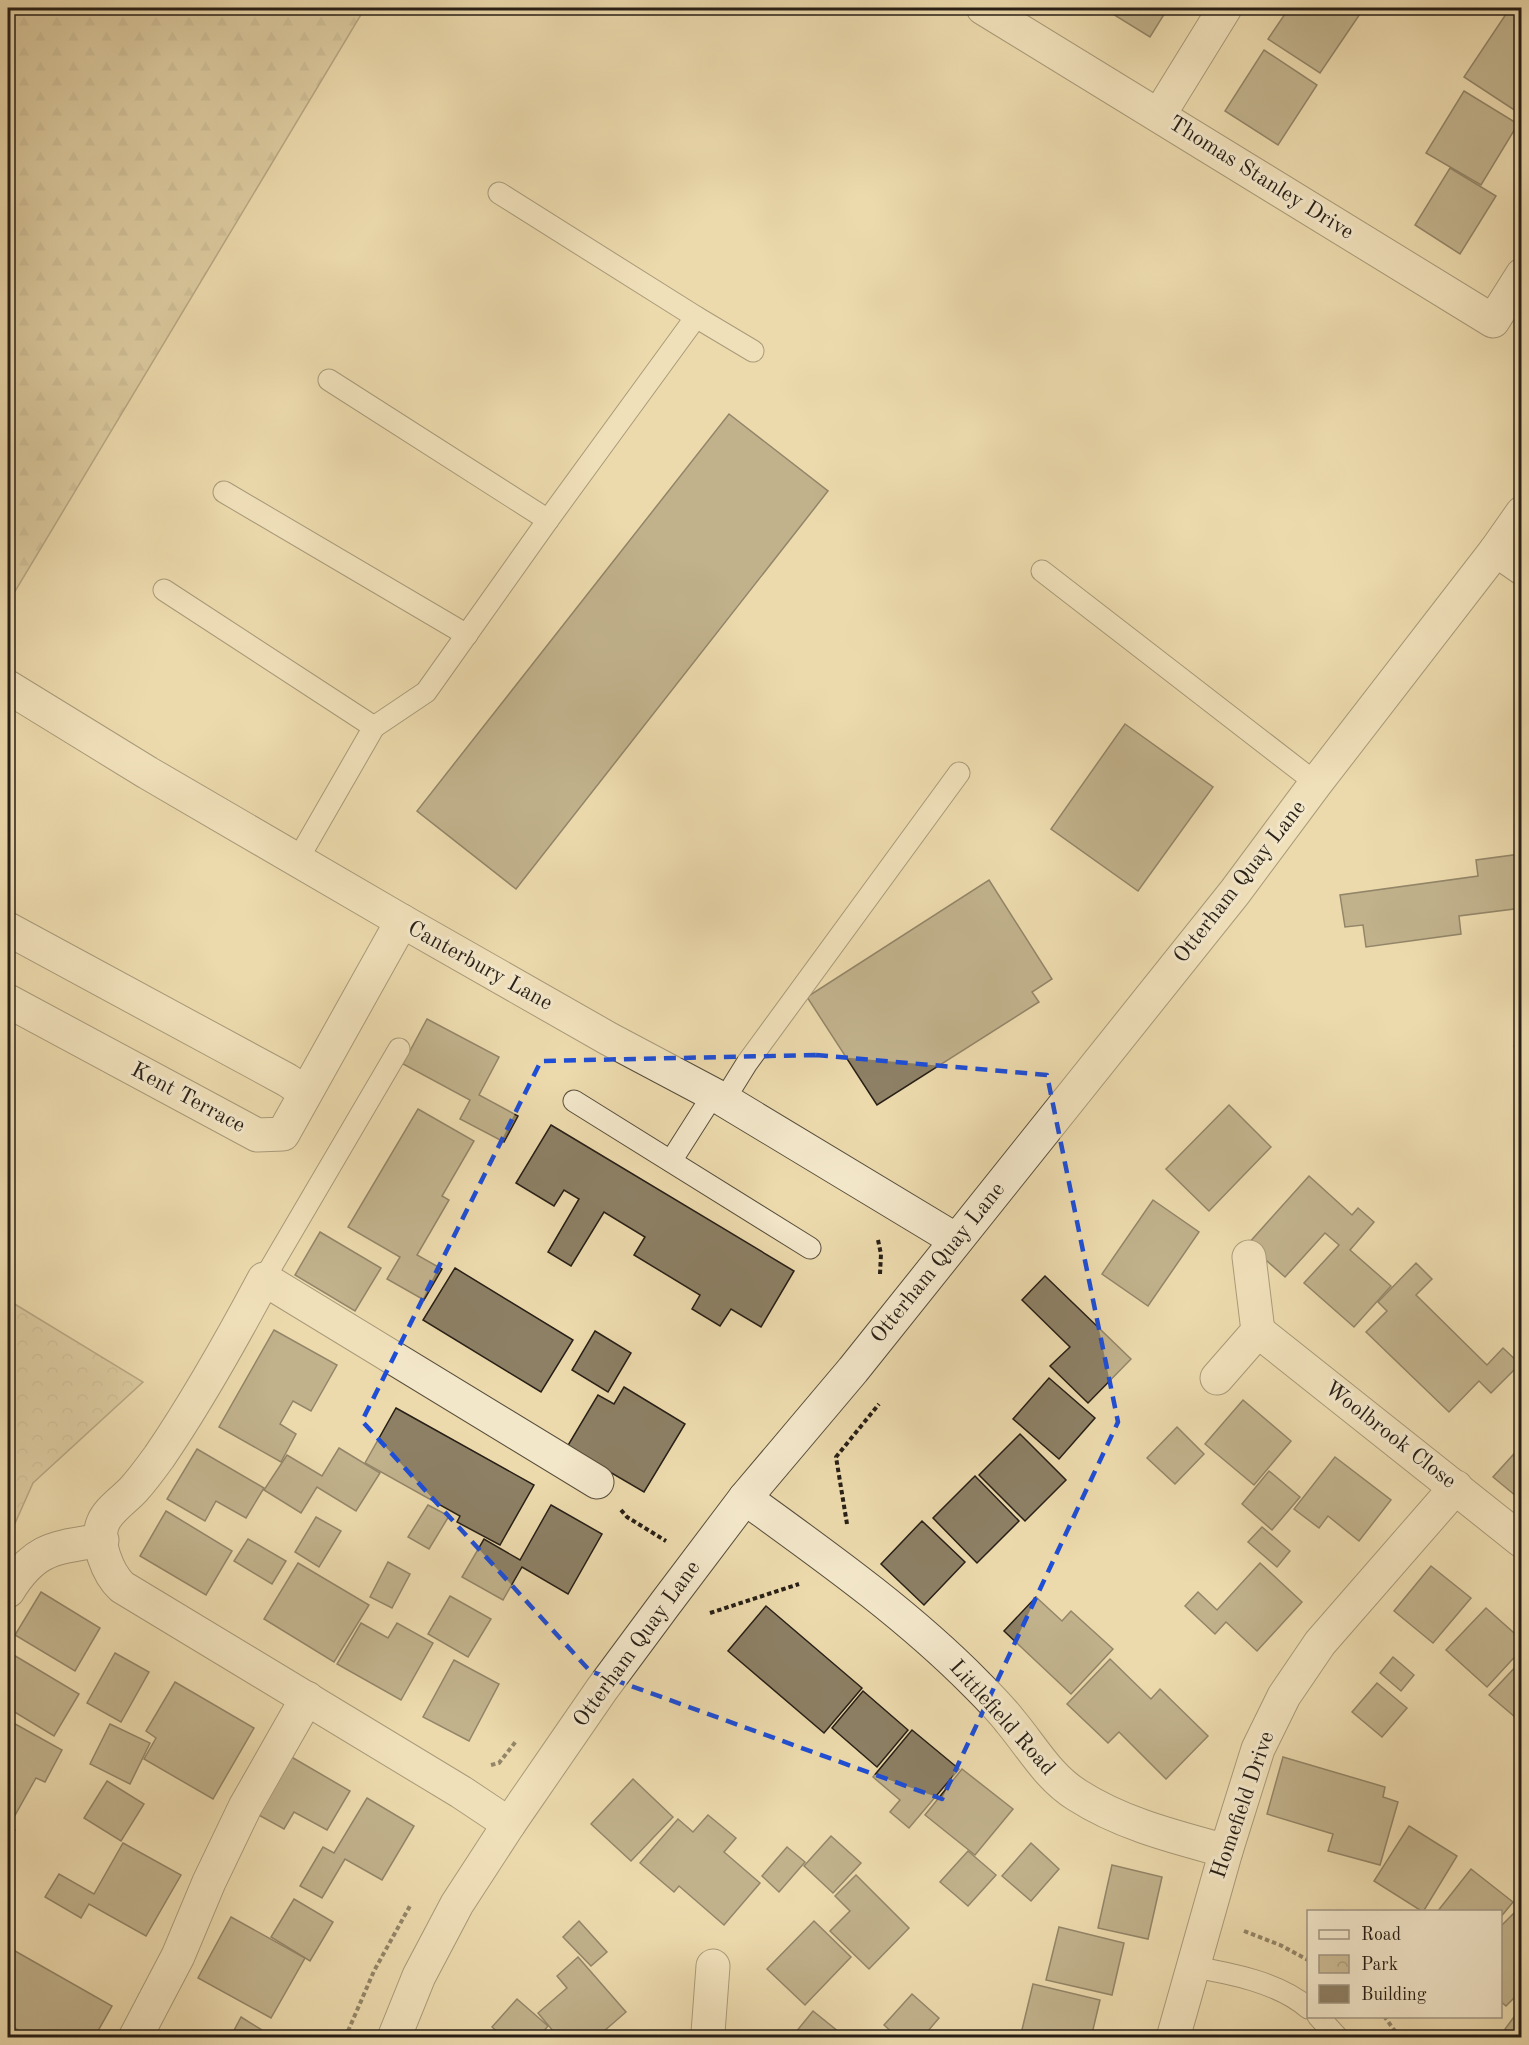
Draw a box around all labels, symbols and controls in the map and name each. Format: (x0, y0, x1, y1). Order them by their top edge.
street label: Thomas Stanley Drive (1165, 112, 1357, 244)
street label: Otterham Quay Lane (1170, 797, 1310, 967)
street label: Canterbury Lane (404, 917, 556, 1015)
street label: Kent Terrace (127, 1059, 249, 1137)
street label: Otterham Quay Lane (867, 1179, 1009, 1347)
street label: Woolbrook Close (1320, 1377, 1460, 1493)
street label: Otterham Quay Lane (569, 1557, 705, 1731)
street label: Littlefield Road (945, 1656, 1059, 1780)
street label: Homefield Drive (1208, 1729, 1278, 1881)
legend (1307, 1910, 1502, 2018)
text: Road (1361, 1926, 1401, 1944)
text: Park (1361, 1956, 1398, 1974)
text: Building (1361, 1986, 1427, 2004)

